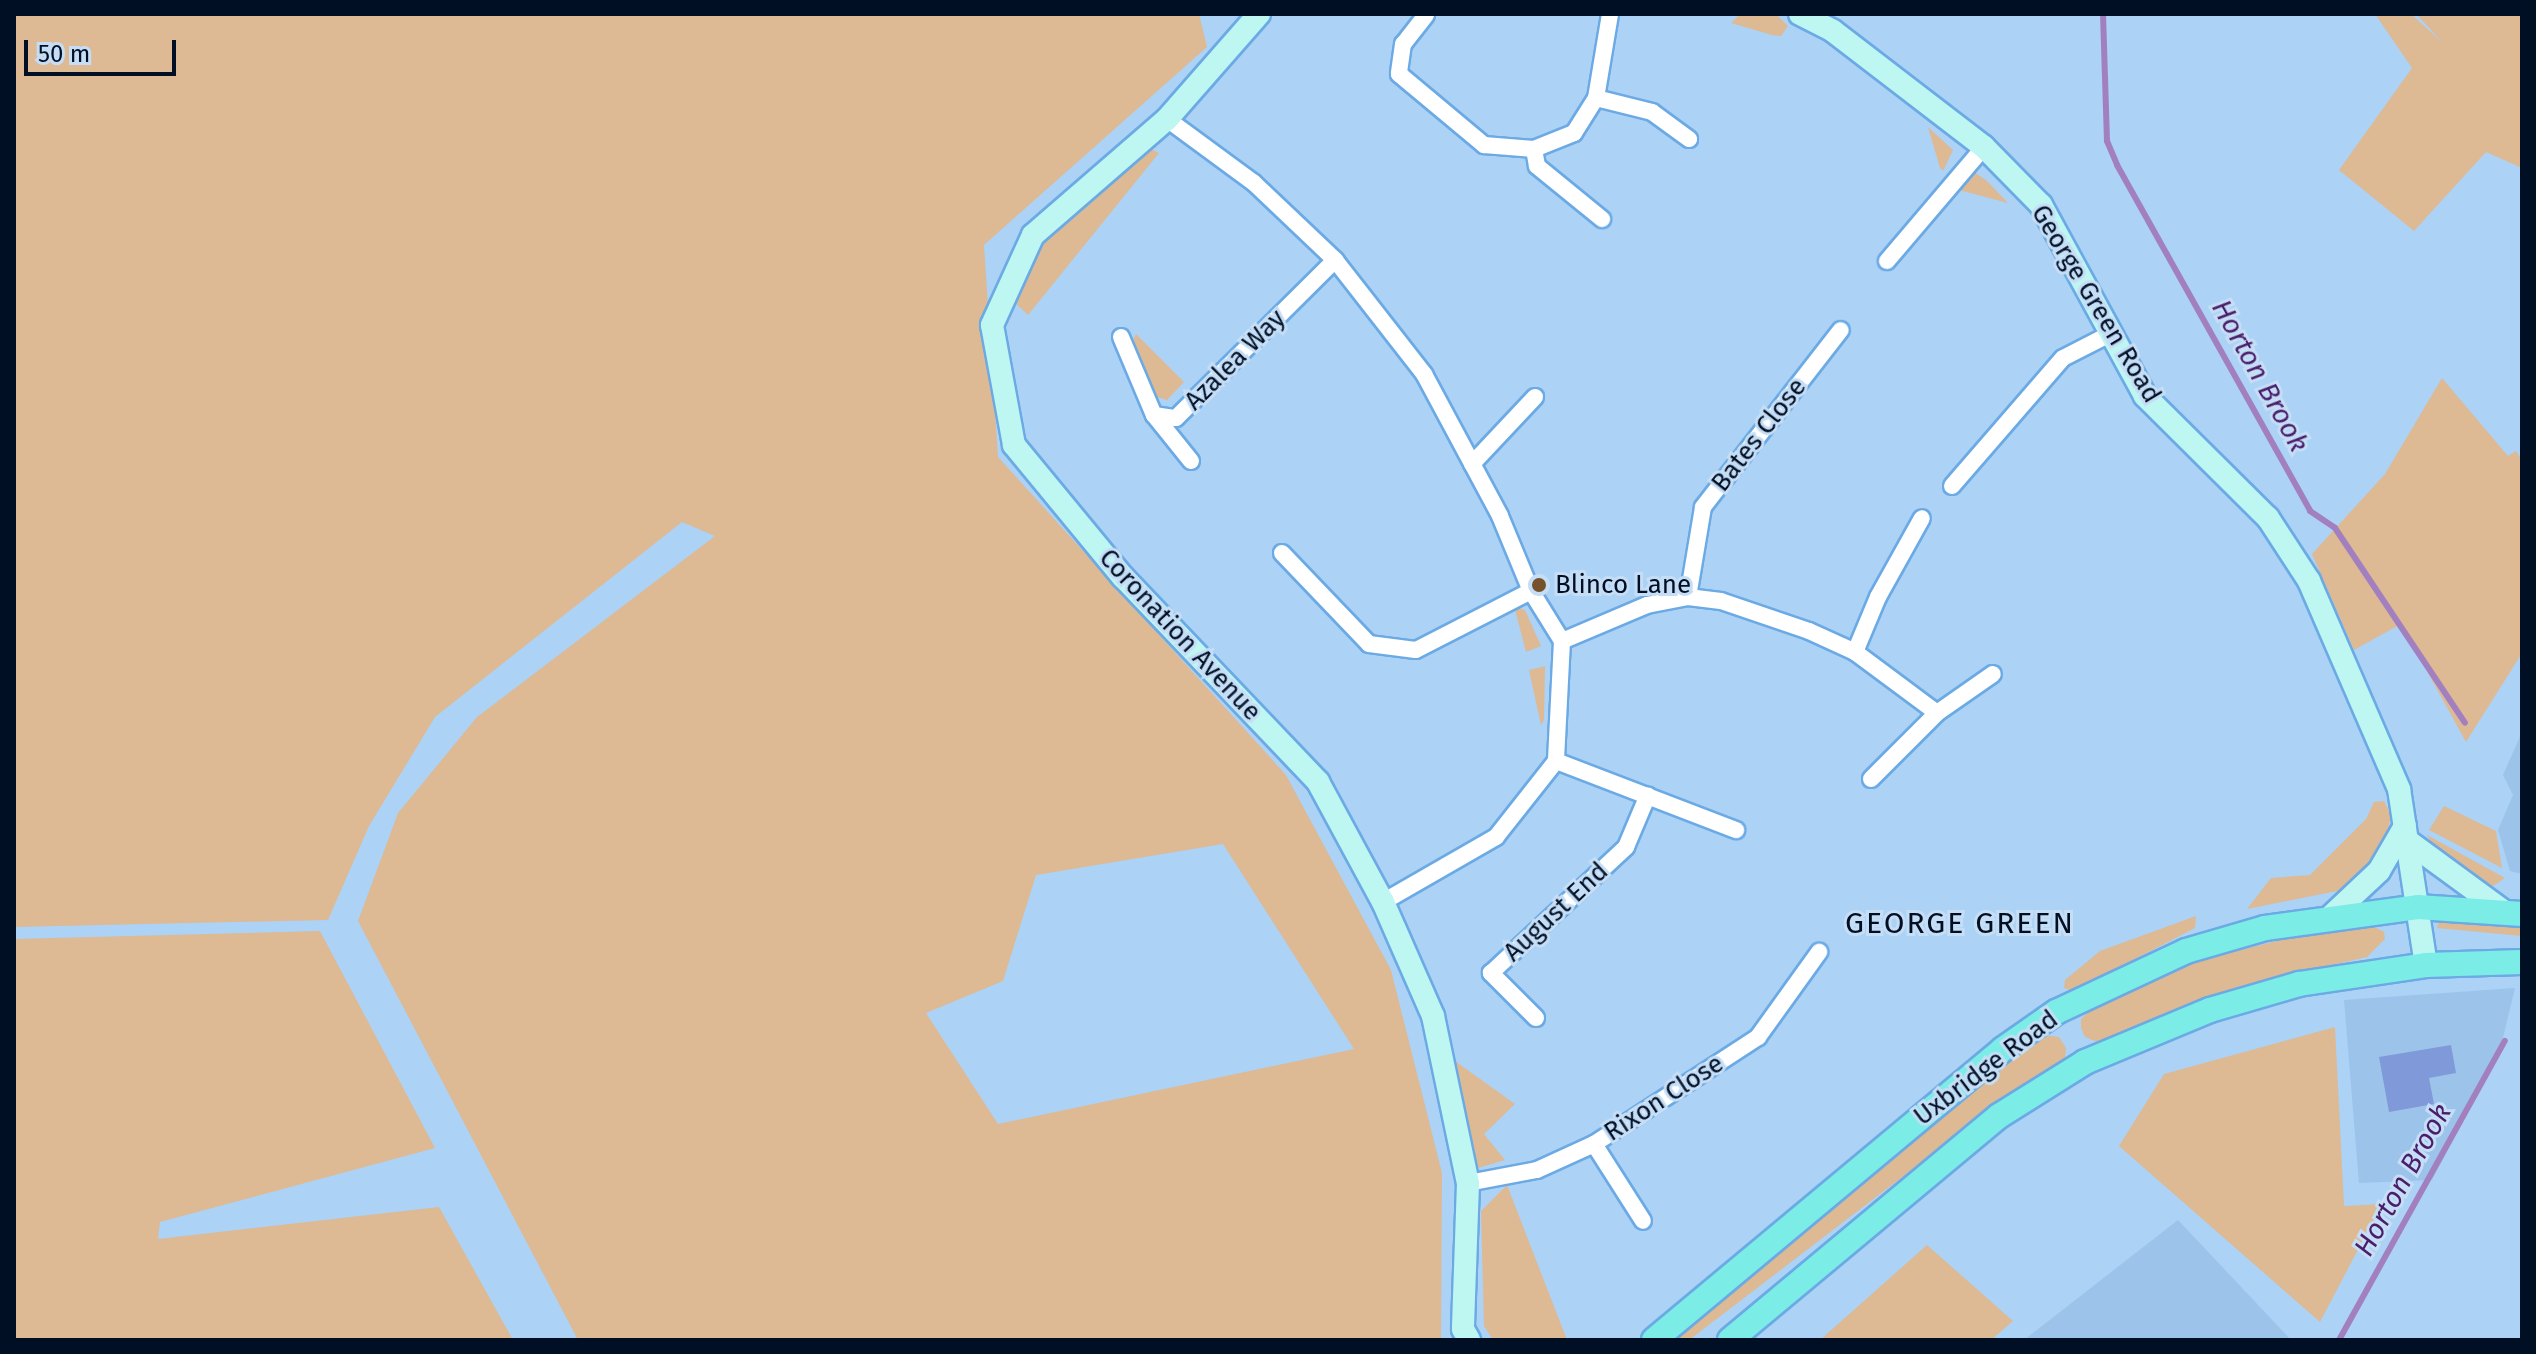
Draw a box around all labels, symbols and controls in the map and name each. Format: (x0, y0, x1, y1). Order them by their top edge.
scale bar (28, 24, 180, 74)
text: 50 m (38, 40, 90, 68)
street label: George Green Road (2025, 199, 2167, 409)
water label: Horton Brook (2204, 294, 2316, 458)
street label: Azalea Way (1178, 303, 1292, 417)
street label: Bates Close (1705, 372, 1813, 498)
street label: Coronation Avenue (1092, 543, 1268, 727)
place label: Blinco Lane (1555, 569, 1691, 601)
marker: Blinco Lane (1530, 576, 1548, 594)
street label: August End (1497, 856, 1615, 968)
district label: GEORGE GREEN (1845, 905, 2075, 941)
street label: Uxbridge Road (1908, 1004, 2064, 1132)
street label: Rixon Close (1598, 1048, 1730, 1148)
water label: Horton Brook (2347, 1098, 2459, 1262)

